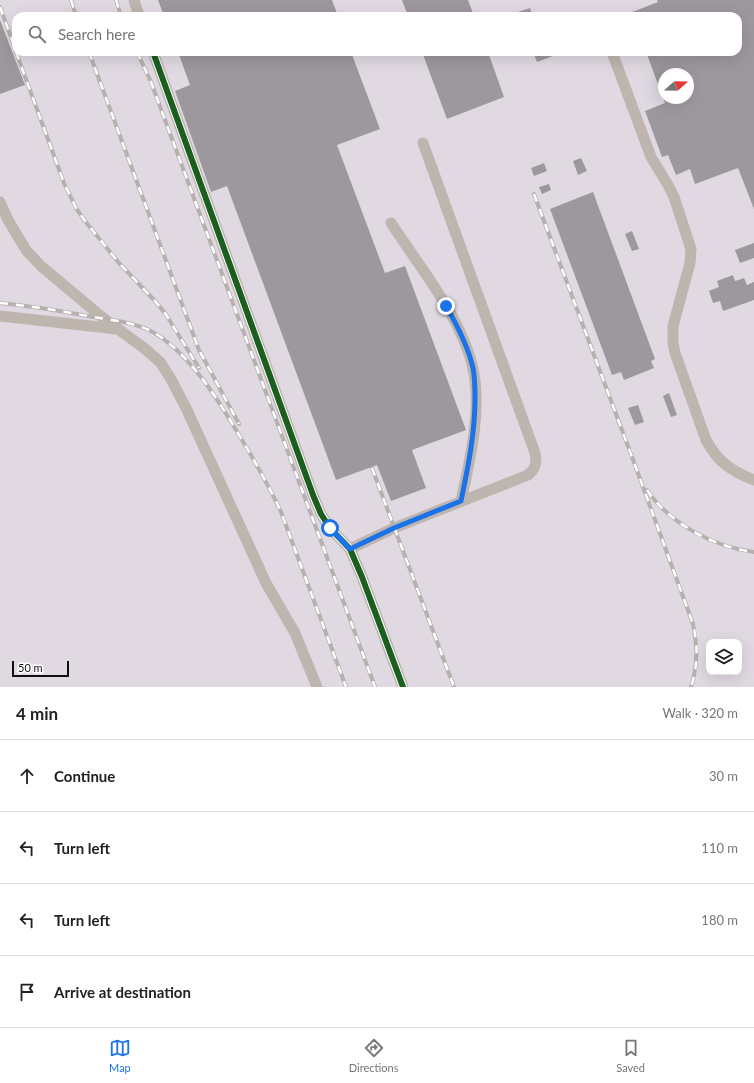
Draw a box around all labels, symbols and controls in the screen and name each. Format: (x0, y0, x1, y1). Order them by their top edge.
search box (12, 12, 742, 56)
icon: search (26, 23, 48, 45)
text: Search here (58, 25, 135, 43)
north arrow (658, 68, 694, 104)
route end (437, 297, 455, 315)
route start (321, 519, 339, 537)
map controls (706, 639, 742, 675)
button: layers (706, 639, 742, 675)
scale bar (12, 659, 69, 678)
text: 50 m (18, 661, 43, 674)
text: 4 min (16, 703, 58, 724)
text: Walk · 320 m (662, 705, 738, 721)
icon: ahead (16, 765, 38, 787)
text: Continue (54, 767, 115, 785)
text: 30 m (709, 768, 738, 784)
icon: left (16, 837, 38, 859)
text: Turn left (54, 839, 110, 857)
text: 110 m (701, 840, 738, 856)
icon: left (16, 909, 38, 931)
text: Turn left (54, 911, 110, 929)
text: 180 m (701, 912, 738, 928)
icon: arrive (16, 981, 38, 1003)
text: Arrive at destination (54, 983, 191, 1001)
tab: Map (109, 1037, 131, 1074)
tab: Directions (349, 1037, 398, 1074)
tab: Saved (616, 1037, 645, 1074)

